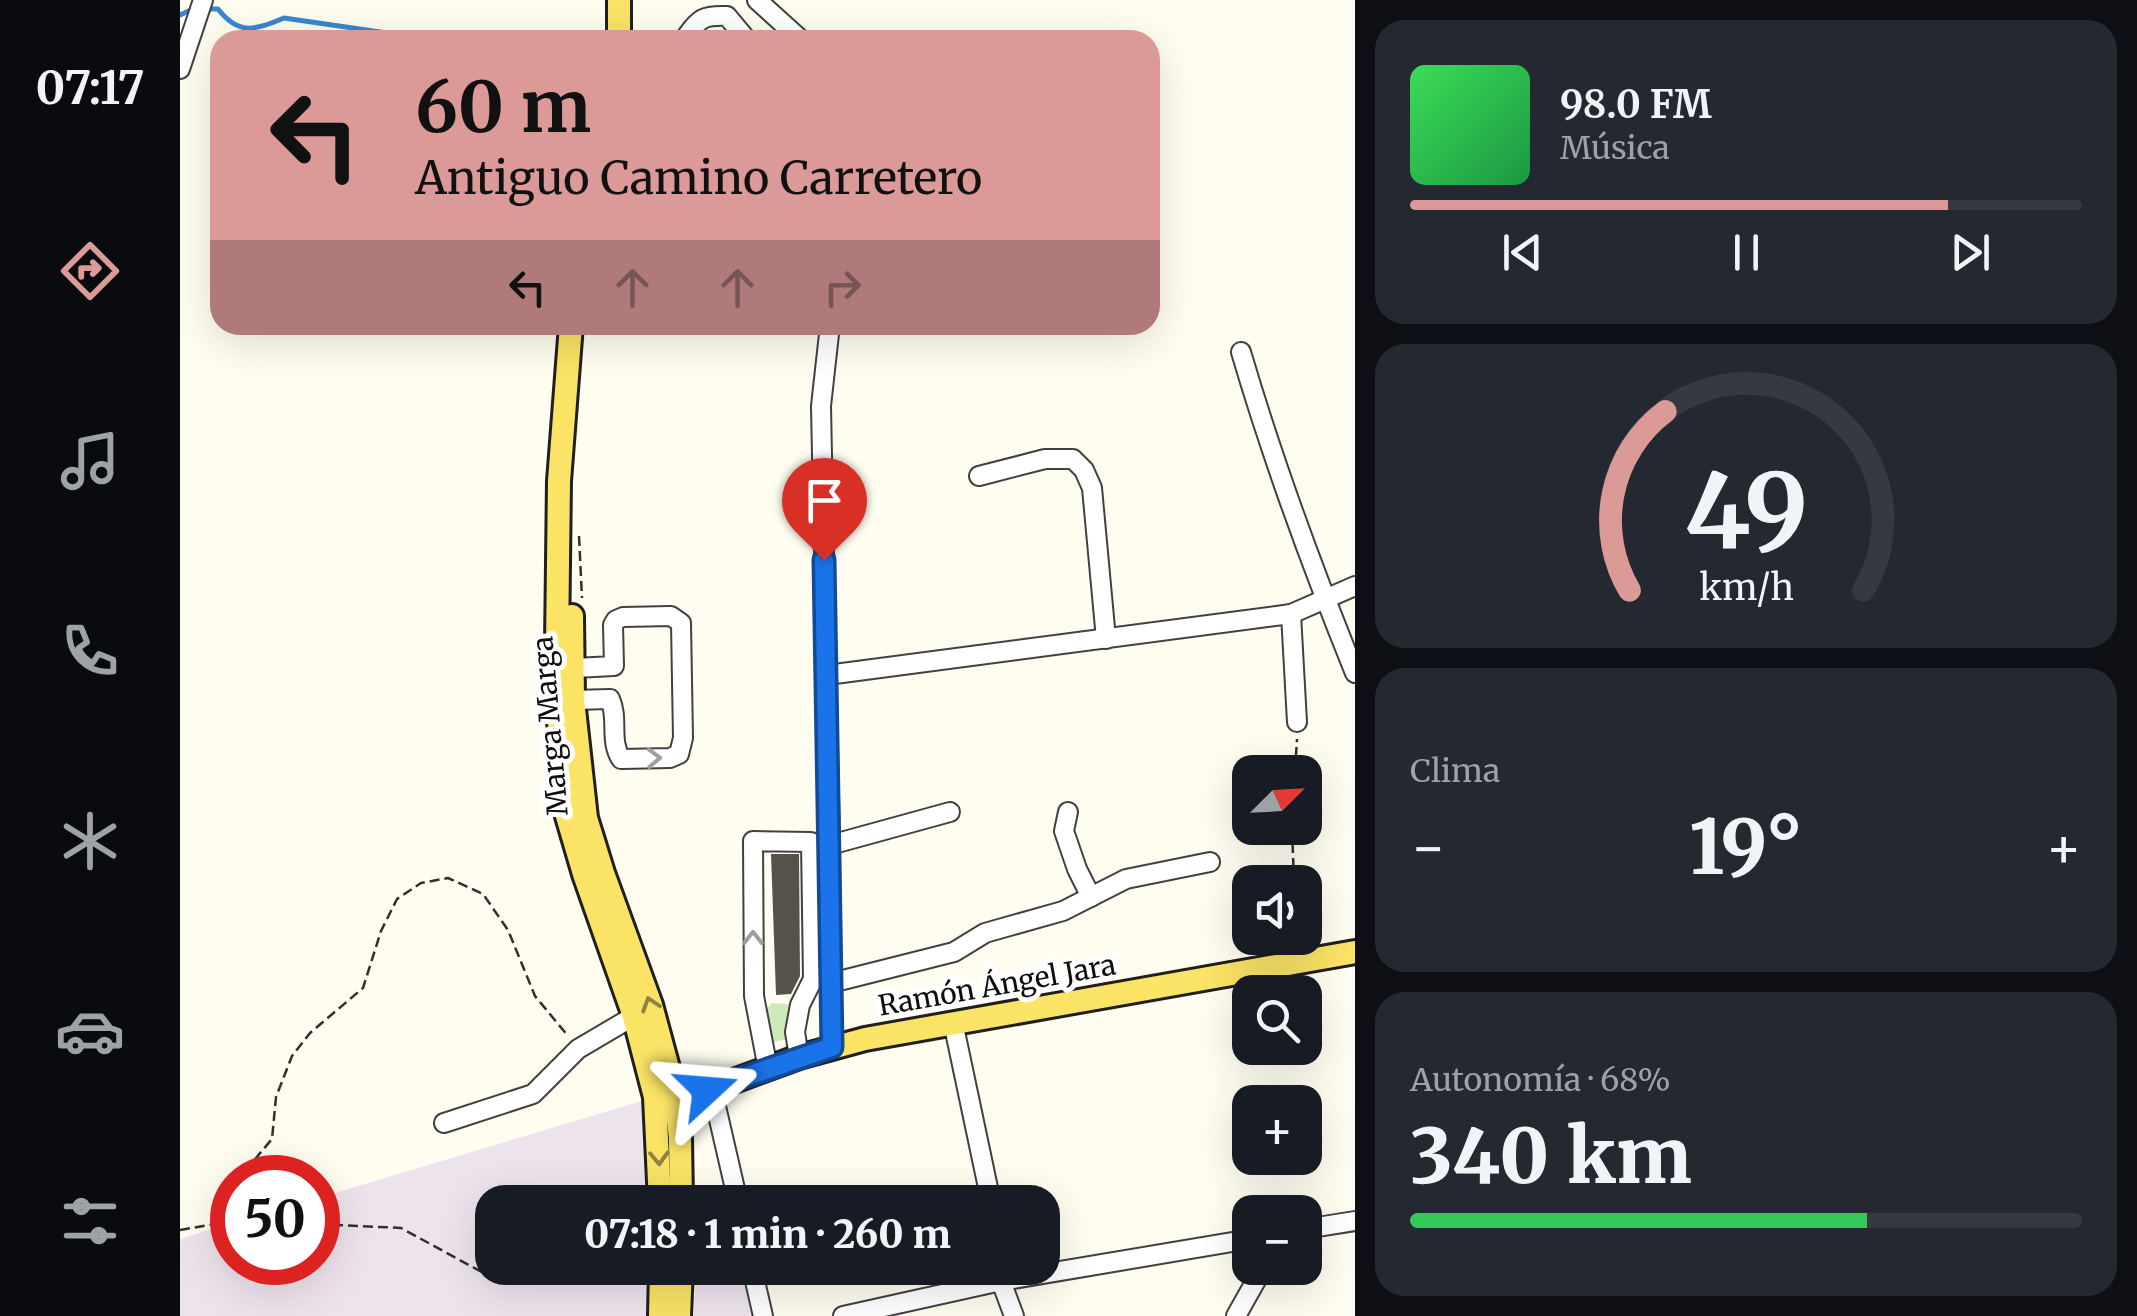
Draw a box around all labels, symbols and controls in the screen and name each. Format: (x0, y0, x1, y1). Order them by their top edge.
text: 07:17 (36, 60, 144, 116)
text: 60 m (415, 63, 591, 151)
icon: left (250, 70, 380, 200)
text: 98.0 FM (1560, 81, 1712, 128)
text: Música (1560, 128, 1670, 168)
text: Antiguo Camino Carretero (415, 150, 982, 206)
icon: previous (1495, 225, 1550, 280)
icon: pause (1719, 225, 1774, 280)
icon: next (1943, 225, 1998, 280)
icon: directions (55, 236, 125, 306)
icon: left (500, 260, 555, 315)
icon: ahead (605, 260, 660, 315)
icon: ahead (710, 260, 765, 315)
icon: right (815, 260, 870, 315)
icon: music (55, 426, 125, 496)
text: 49 (1684, 446, 1808, 576)
pin (782, 458, 867, 561)
icon: arrive (797, 473, 852, 528)
text: km/h (1699, 565, 1793, 610)
icon: phone (55, 616, 125, 686)
street label: Marga Marga (524, 635, 576, 817)
one-way arrow (647, 748, 662, 769)
text: Clima (1410, 751, 1500, 791)
north arrow (1232, 755, 1322, 845)
map controls (1232, 755, 1322, 1285)
text: 19° (1689, 800, 1803, 894)
icon: climate (55, 806, 125, 876)
text: − (1410, 813, 1447, 882)
text: + (2045, 813, 2082, 882)
button: sound (1232, 865, 1322, 955)
one-way arrow (742, 930, 764, 946)
street label: Ramón Ángel Jara (876, 946, 1118, 1024)
button: search (1232, 975, 1322, 1065)
icon: car (55, 996, 125, 1066)
one-way arrow (641, 996, 662, 1013)
position arrow (655, 1038, 759, 1142)
text: Autonomía · 68% (1410, 1060, 1671, 1100)
button: + (1232, 1085, 1322, 1175)
text: 340 km (1410, 1109, 1692, 1203)
one-way arrow (648, 1151, 669, 1167)
speed limit sign: 50 (210, 1155, 340, 1285)
icon: filters (55, 1186, 125, 1256)
button: − (1232, 1195, 1322, 1285)
text: 07:18 · 1 min · 260 m (584, 1211, 951, 1258)

